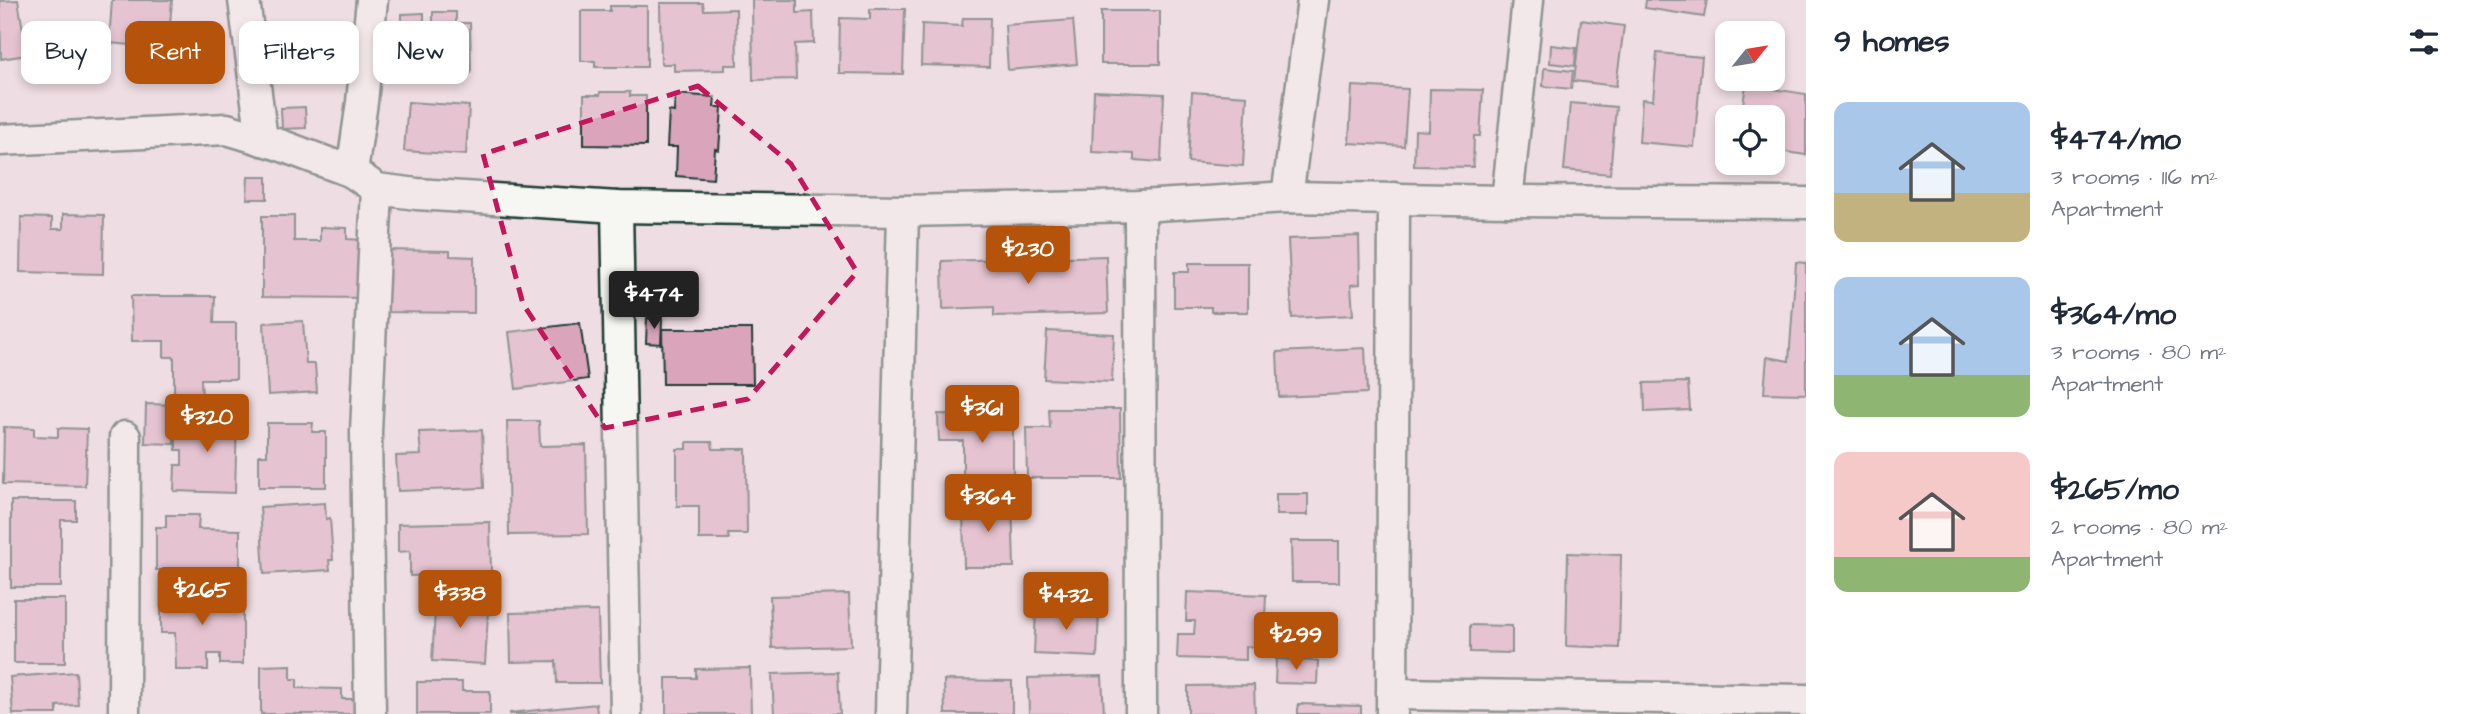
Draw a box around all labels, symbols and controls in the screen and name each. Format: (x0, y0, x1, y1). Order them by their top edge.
chip: Buy (21, 21, 111, 84)
chip: Rent (125, 21, 225, 84)
chip: Filters (239, 21, 359, 84)
chip: New (373, 21, 469, 84)
north arrow (1715, 21, 1785, 91)
map controls (1715, 21, 1785, 175)
text: 9 homes (1834, 21, 1949, 63)
icon: filters (2405, 23, 2443, 61)
button: locate (1715, 105, 1785, 175)
text: $474/mo (2051, 119, 2181, 161)
icon: home (1890, 130, 1974, 214)
text: 3 rooms · 116 m² (2051, 161, 2218, 193)
text: Apartment (2051, 193, 2163, 225)
pin: $230 (987, 226, 1069, 286)
text: $230 (1002, 233, 1054, 265)
pin: $474 (613, 272, 695, 331)
text: $474 (625, 278, 683, 310)
text: $364/mo (2051, 294, 2176, 336)
icon: home (1890, 305, 1974, 389)
text: 3 rooms · 80 m² (2051, 336, 2227, 368)
text: Apartment (2051, 368, 2163, 400)
pin: $361 (941, 386, 1023, 445)
text: $361 (961, 392, 1003, 424)
pin: $320 (166, 394, 248, 454)
text: $320 (181, 401, 233, 433)
text: $265/mo (2051, 469, 2179, 511)
pin: $364 (947, 475, 1029, 534)
icon: home (1890, 480, 1974, 564)
text: $364 (961, 481, 1015, 513)
text: 2 rooms · 80 m² (2051, 511, 2228, 543)
text: Apartment (2051, 543, 2163, 575)
pin: $265 (161, 568, 243, 627)
pin: $338 (419, 570, 501, 630)
pin: $432 (1025, 572, 1107, 632)
text: $265 (174, 574, 230, 606)
text: $338 (434, 577, 486, 609)
text: $432 (1039, 579, 1093, 611)
pin: $299 (1255, 612, 1337, 672)
text: $299 (1270, 619, 1322, 651)

